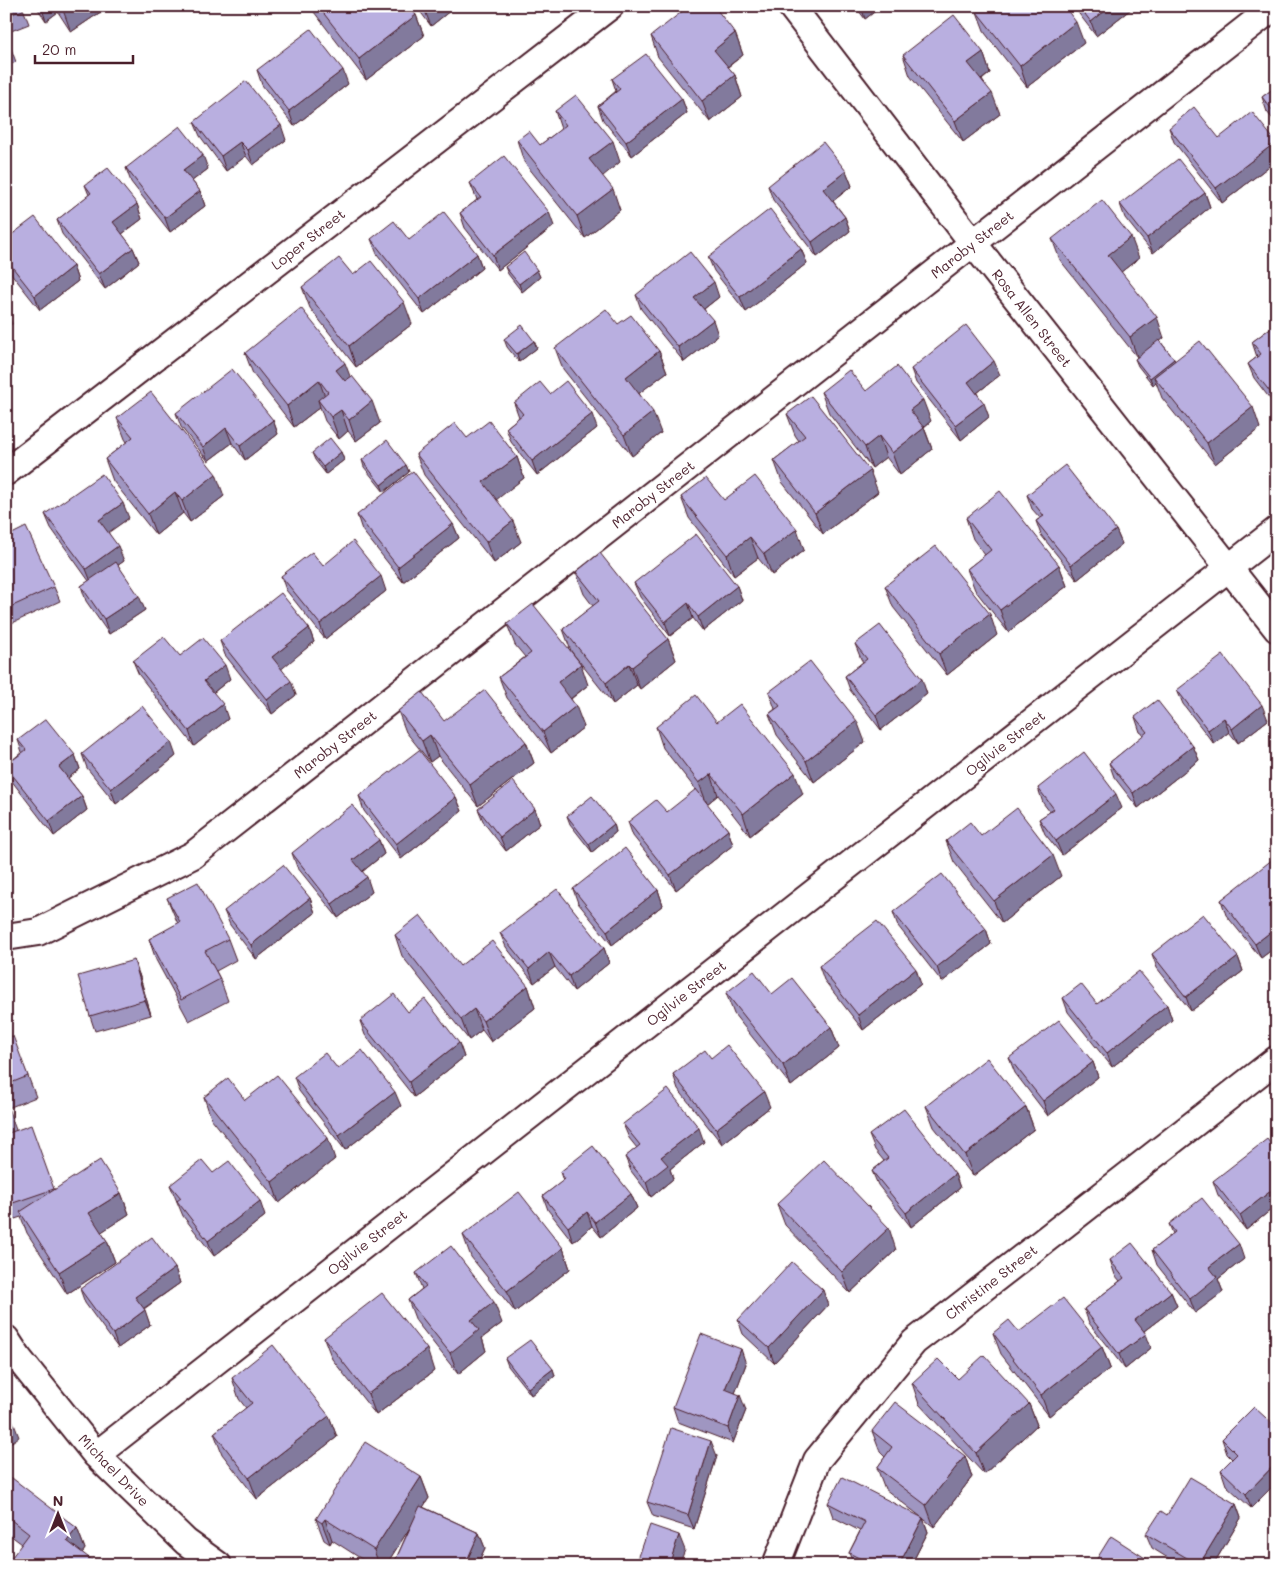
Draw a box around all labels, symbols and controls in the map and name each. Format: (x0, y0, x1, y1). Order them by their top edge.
scale bar (35, 32, 132, 64)
text: 20 m (42, 39, 76, 59)
street label: Loper Street (267, 204, 349, 274)
street label: Maroby Street (927, 206, 1017, 282)
street label: Rosa Allen Street (988, 265, 1076, 371)
street label: Maroby Street (608, 456, 698, 532)
street label: Maroby Street (290, 706, 380, 782)
street label: Ogilvie Street (961, 706, 1049, 780)
street label: Ogilvie Street (642, 956, 730, 1030)
street label: Ogilvie Street (323, 1205, 411, 1279)
street label: Christine Street (941, 1240, 1041, 1324)
street label: Michael Drive (75, 1430, 153, 1510)
north arrow (32, 1488, 82, 1538)
text: N (53, 1491, 63, 1510)

